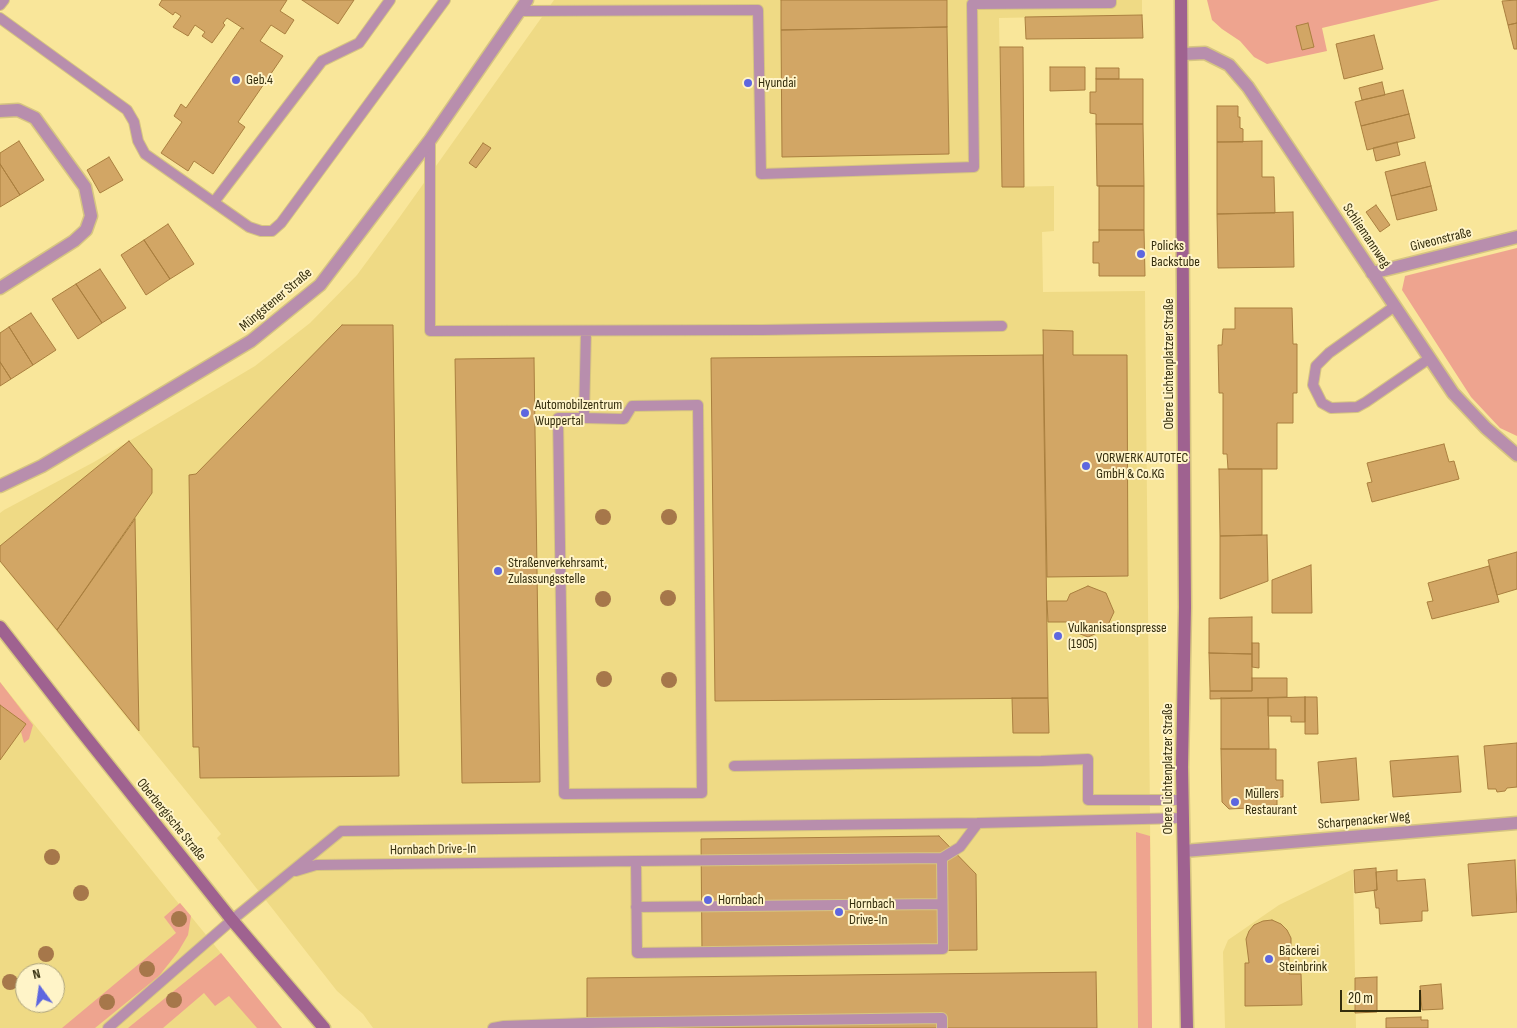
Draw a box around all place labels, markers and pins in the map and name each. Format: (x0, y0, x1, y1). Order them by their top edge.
place label: Geb.4 (246, 72, 273, 88)
marker: Geb.4 (230, 74, 242, 86)
place label: Hyundai (758, 75, 796, 91)
marker: Hyundai (742, 77, 754, 89)
place label: Policks Backstube (1151, 238, 1200, 270)
marker: Policks Backstube (1135, 248, 1147, 260)
place label: Automobilzentrum Wuppertal (535, 397, 622, 430)
marker: Automobilzentrum Wuppertal (519, 407, 531, 419)
place label: VORWERK AUTOTEC GmbH & Co.KG (1096, 450, 1188, 482)
marker: VORWERK AUTOTEC GmbH & Co.KG (1080, 460, 1092, 472)
place label: Straßenverkehrsamt, Zulassungsstelle (508, 555, 607, 588)
marker: Straßenverkehrsamt, Zulassungsstelle (492, 565, 504, 577)
place label: Vulkanisationspresse (1905) (1068, 620, 1167, 652)
marker: Vulkanisationspresse (1905) (1052, 630, 1064, 642)
place label: Müllers Restaurant (1245, 786, 1297, 819)
marker: Müllers Restaurant (1229, 796, 1241, 808)
place label: Hornbach (718, 892, 764, 908)
marker: Hornbach (702, 894, 714, 906)
place label: Hornbach Drive-In (849, 896, 895, 929)
marker: Hornbach Drive-In (833, 906, 845, 918)
place label: Bäckerei Steinbrink (1279, 943, 1327, 976)
marker: Bäckerei Steinbrink (1263, 953, 1275, 965)

